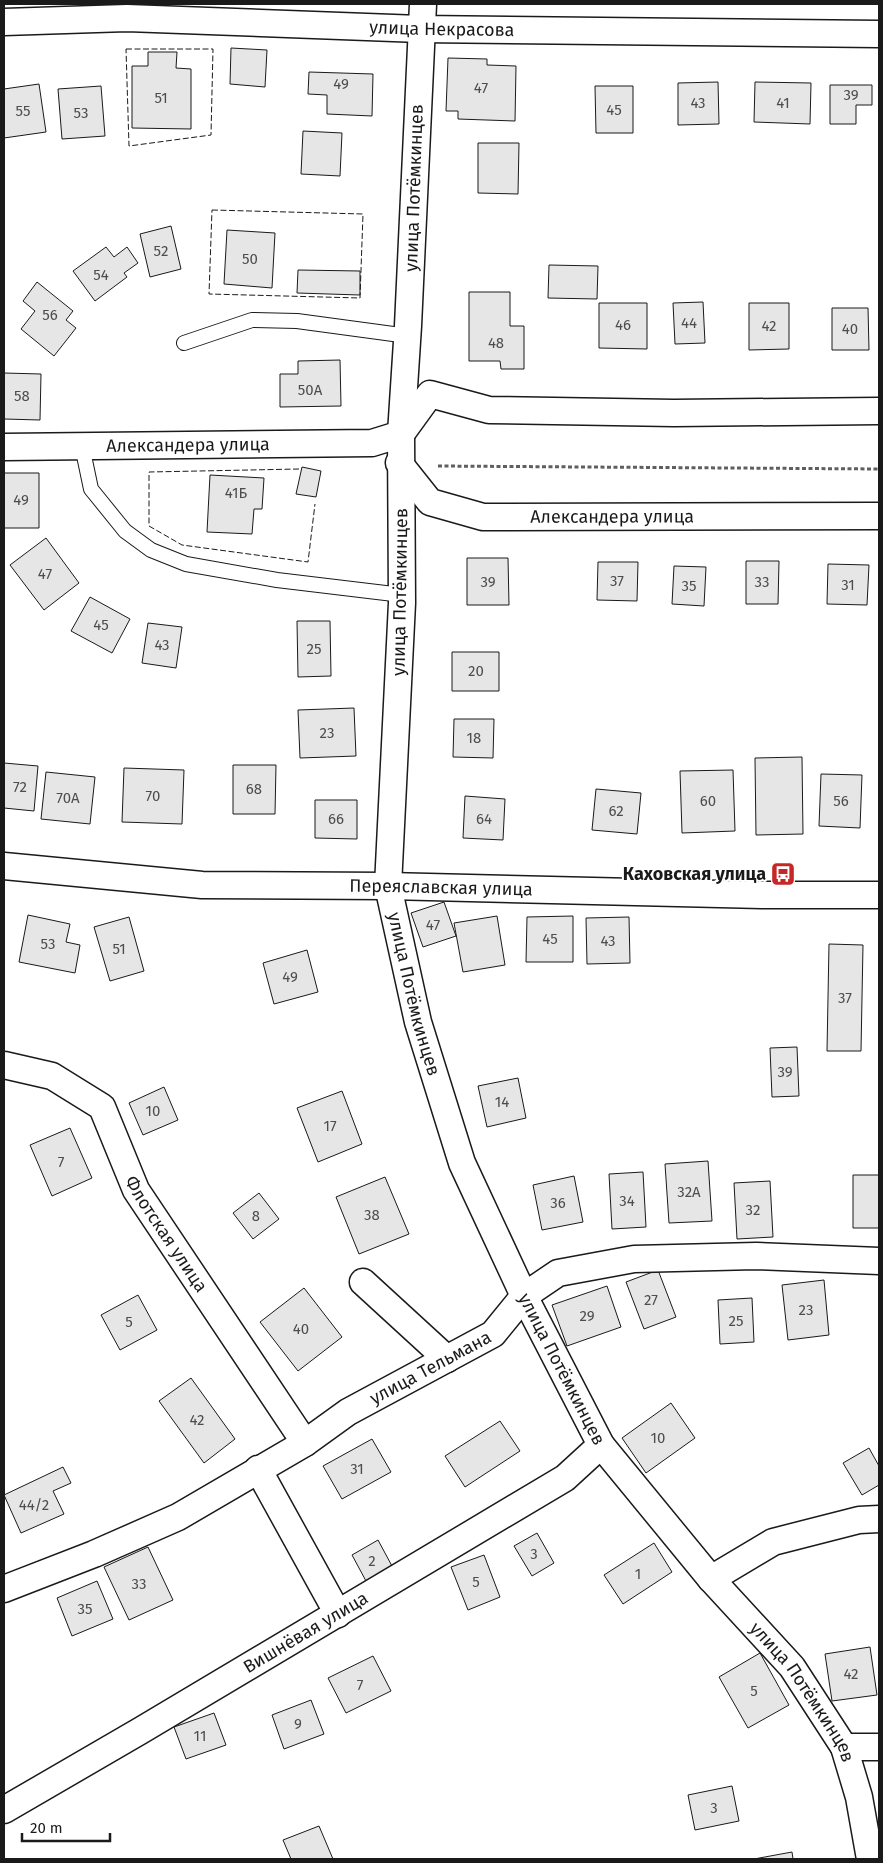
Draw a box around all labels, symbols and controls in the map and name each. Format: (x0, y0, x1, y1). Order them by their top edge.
street label: улица Некрасова (369, 16, 514, 41)
house number: 49 (333, 75, 349, 93)
house number: 47 (474, 79, 488, 97)
house number: 39 (843, 86, 859, 104)
house number: 51 (154, 89, 168, 107)
house number: 43 (690, 94, 706, 112)
house number: 41 (776, 94, 790, 112)
house number: 45 (606, 101, 622, 119)
house number: 55 (16, 102, 30, 120)
house number: 53 (74, 104, 88, 122)
street label: улица Потёмкинцев (400, 104, 428, 272)
house number: 52 (154, 242, 168, 260)
house number: 50 (242, 250, 258, 268)
house number: 54 (93, 266, 109, 284)
house number: 56 (42, 306, 58, 324)
house number: 44 (681, 314, 697, 332)
house number: 46 (615, 316, 631, 334)
house number: 42 (761, 317, 777, 335)
house number: 40 (842, 320, 858, 338)
house number: 48 (488, 334, 504, 352)
house number: 50А (298, 381, 323, 399)
house number: 58 (14, 387, 30, 405)
street label: Александера улица (106, 433, 270, 457)
house number: 41Б (225, 484, 247, 502)
house number: 49 (13, 491, 29, 509)
street label: Александера улица (530, 505, 694, 528)
street label: улица Потёмкинцев (388, 508, 412, 676)
house number: 47 (38, 565, 52, 583)
house number: 37 (610, 572, 624, 590)
house number: 39 (480, 573, 496, 591)
house number: 33 (755, 573, 769, 591)
house number: 31 (841, 576, 855, 594)
house number: 35 (681, 577, 697, 595)
house number: 45 (93, 616, 109, 634)
house number: 43 (154, 636, 170, 654)
house number: 25 (307, 640, 321, 658)
house number: 20 (468, 662, 484, 680)
house number: 23 (320, 724, 334, 742)
house number: 18 (467, 729, 481, 747)
house number: 72 (13, 778, 27, 796)
house number: 68 (246, 780, 262, 798)
house number: 70 (146, 787, 160, 805)
house number: 70А (56, 789, 80, 807)
house number: 60 (700, 792, 716, 810)
house number: 56 (833, 792, 849, 810)
house number: 62 (608, 802, 624, 820)
house number: 66 (328, 810, 344, 828)
house number: 64 (476, 810, 492, 828)
bus stop icon: Каховская улица (770, 861, 796, 887)
place label: Каховская улица (623, 863, 766, 885)
street label: Переяславская улица (349, 875, 533, 900)
street label: улица Потёмкинцев (383, 910, 445, 1079)
house number: 47 (426, 916, 440, 934)
house number: 45 (542, 930, 558, 948)
house number: 43 (600, 932, 616, 950)
house number: 53 (41, 935, 55, 953)
house number: 51 (112, 940, 126, 958)
house number: 49 (282, 968, 298, 986)
house number: 37 (838, 989, 852, 1007)
house number: 39 (777, 1063, 793, 1081)
house number: 14 (495, 1093, 509, 1111)
house number: 10 (146, 1102, 160, 1120)
house number: 17 (323, 1117, 337, 1135)
house number: 7 (58, 1153, 65, 1171)
street label: Флотская улица (120, 1173, 212, 1297)
house number: 32А (677, 1183, 701, 1201)
house number: 34 (619, 1192, 635, 1210)
house number: 36 (550, 1194, 566, 1212)
house number: 32 (746, 1201, 760, 1219)
house number: 38 (364, 1206, 380, 1224)
house number: 8 (252, 1207, 260, 1225)
street label: улица Потёмкинцев (513, 1290, 610, 1449)
house number: 27 (644, 1291, 658, 1309)
house number: 23 (799, 1301, 813, 1319)
house number: 29 (579, 1307, 595, 1325)
house number: 25 (729, 1312, 743, 1330)
house number: 5 (125, 1313, 133, 1331)
house number: 40 (293, 1320, 309, 1338)
street label: улица Тельмана (366, 1326, 495, 1409)
house number: 42 (189, 1411, 205, 1429)
house number: 10 (651, 1429, 665, 1447)
house number: 31 (350, 1460, 364, 1478)
house number: 44/2 (19, 1496, 49, 1514)
house number: 3 (530, 1545, 538, 1563)
house number: 2 (368, 1552, 376, 1570)
house number: 1 (635, 1565, 641, 1583)
house number: 5 (472, 1573, 480, 1591)
house number: 33 (132, 1575, 146, 1593)
street label: Вишнёвая улица (239, 1587, 372, 1678)
house number: 35 (77, 1600, 93, 1618)
street label: улица Потёмкинцев (745, 1617, 859, 1765)
house number: 42 (843, 1665, 859, 1683)
house number: 7 (357, 1676, 364, 1694)
house number: 5 (750, 1682, 758, 1700)
house number: 9 (294, 1715, 302, 1733)
house number: 11 (194, 1727, 206, 1745)
house number: 3 (710, 1799, 718, 1817)
scale bar (22, 1810, 110, 1842)
text: 20 m (30, 1819, 63, 1837)

